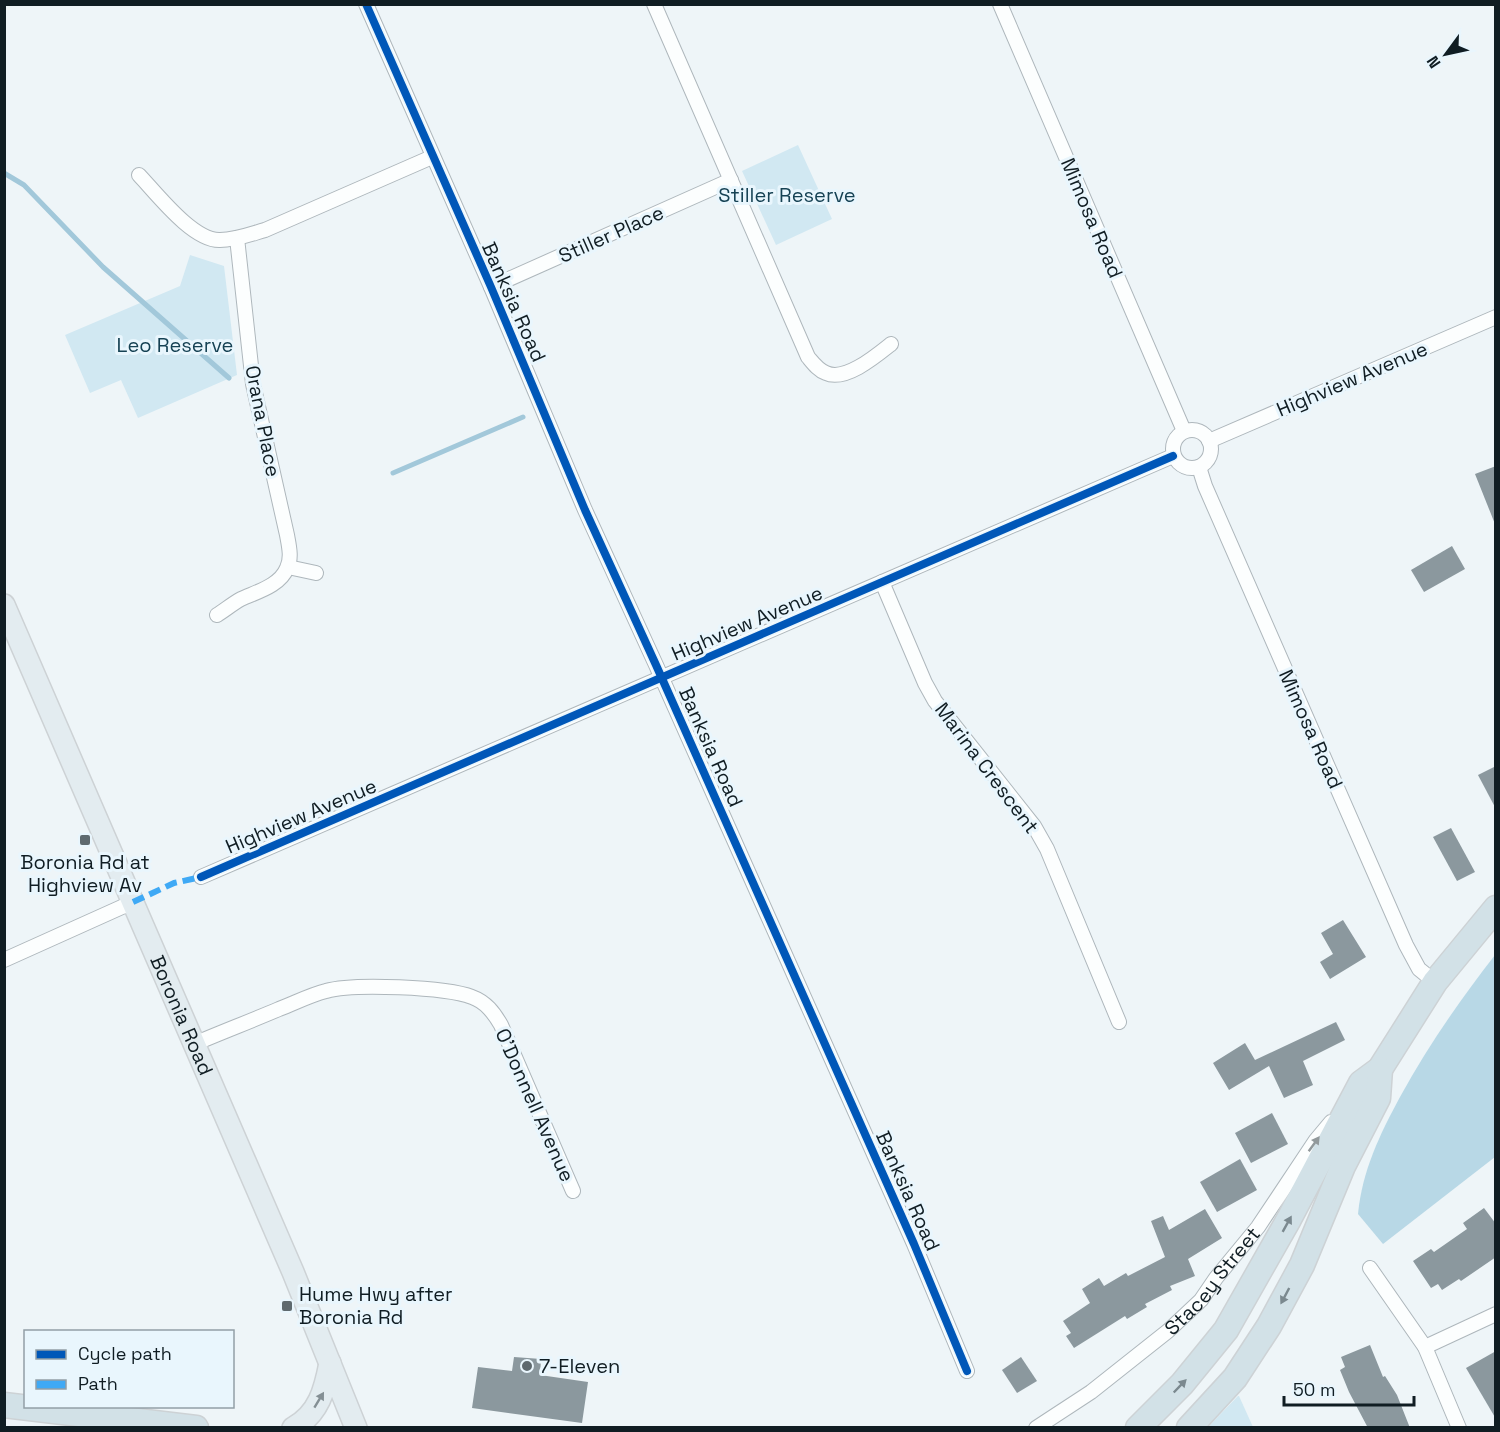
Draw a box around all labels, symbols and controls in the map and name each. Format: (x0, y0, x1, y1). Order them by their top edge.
north arrow (1416, 24, 1476, 84)
text: N (1422, 52, 1446, 72)
street label: Mimosa Road (1055, 154, 1129, 282)
park label: Stiller Reserve (718, 182, 856, 208)
street label: Stiller Place (554, 199, 668, 269)
street label: Banksia Road (476, 238, 552, 366)
park label: Leo Reserve (117, 332, 233, 358)
street label: Highview Avenue (1273, 335, 1431, 423)
street label: Orana Place (239, 363, 287, 479)
street label: Highview Avenue (668, 579, 826, 667)
street label: Mimosa Road (1273, 665, 1349, 793)
street label: Banksia Road (673, 683, 749, 811)
street label: Marina Crescent (929, 697, 1045, 839)
street label: Highview Avenue (222, 772, 380, 860)
marker: Boronia Rd at Highview Av (78, 833, 92, 847)
place label: Boronia Rd at Highview Av (20, 849, 150, 898)
street label: Boronia Road (144, 951, 219, 1079)
street label: O'Donnell Avenue (489, 1024, 581, 1186)
street label: Banksia Road (870, 1127, 946, 1255)
one-way arrow (1308, 1136, 1320, 1152)
one-way arrow (1282, 1215, 1292, 1232)
street label: Stacey Street (1159, 1221, 1266, 1341)
place label: Hume Hwy after Boronia Rd (299, 1281, 453, 1330)
one-way arrow (1280, 1288, 1290, 1305)
marker: Hume Hwy after Boronia Rd (280, 1299, 294, 1313)
legend (24, 1330, 234, 1408)
text: Cycle path (78, 1342, 172, 1365)
place label: 7-Eleven (539, 1353, 620, 1379)
marker: 7-Eleven (520, 1359, 534, 1373)
scale bar (1284, 1369, 1414, 1407)
text: Path (78, 1372, 118, 1395)
text: 50 m (1293, 1378, 1335, 1401)
one-way arrow (1172, 1380, 1186, 1394)
one-way arrow (314, 1392, 325, 1408)

